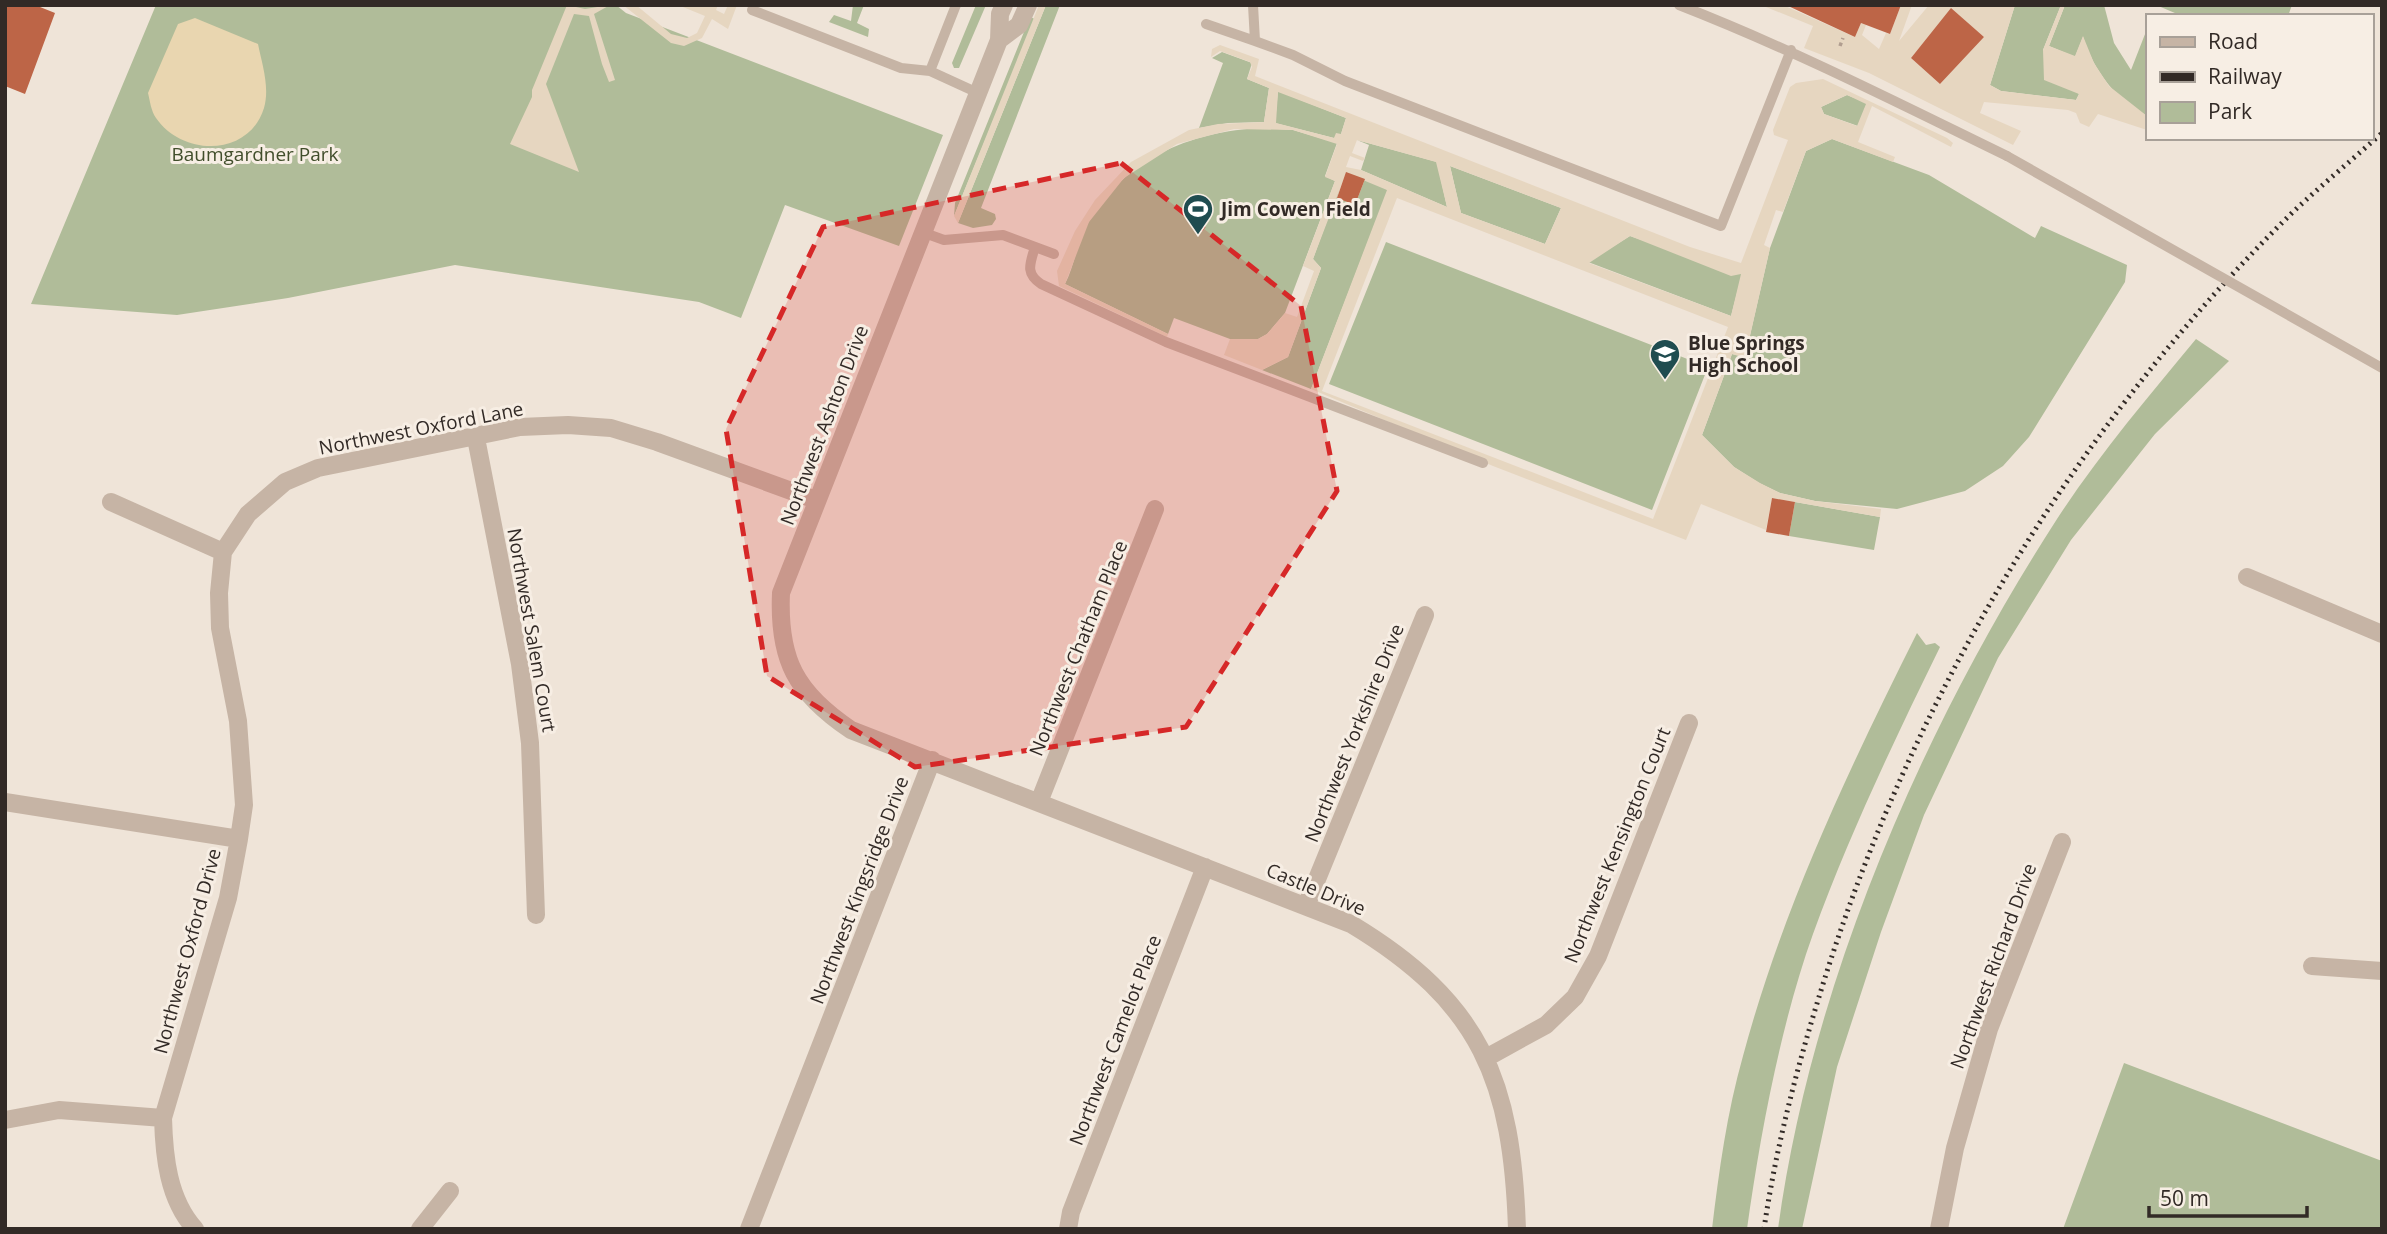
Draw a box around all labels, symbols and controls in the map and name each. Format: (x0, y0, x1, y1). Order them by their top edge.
legend (2146, 14, 2373, 140)
text: Road (2208, 27, 2258, 55)
text: Railway (2208, 62, 2282, 90)
text: Park (2208, 97, 2252, 125)
park label: Baumgardner Park (171, 141, 339, 167)
sports icon: Jim Cowen Field (1181, 192, 1215, 236)
place label: Jim Cowen Field (1219, 196, 1371, 222)
street label: Northwest Ashton Drive (774, 321, 874, 529)
place label: Blue Springs High School (1688, 330, 1805, 378)
school or university icon: Blue Springs High School (1648, 337, 1682, 381)
street label: Northwest Oxford Lane (317, 395, 525, 461)
street label: Northwest Salem Court (501, 526, 563, 734)
street label: Northwest Chatham Place (1023, 536, 1133, 760)
street label: Northwest Yorkshire Drive (1298, 620, 1410, 846)
street label: Northwest Kensington Court (1558, 723, 1676, 967)
street label: Northwest Kingsridge Drive (803, 772, 915, 1008)
street label: Northwest Oxford Drive (147, 846, 227, 1056)
street label: Castle Drive (1262, 856, 1370, 922)
street label: Northwest Richard Drive (1944, 860, 2042, 1072)
street label: Northwest Camelot Place (1063, 931, 1167, 1149)
scale bar (2149, 1174, 2306, 1218)
text: 50 m (2160, 1184, 2209, 1212)

